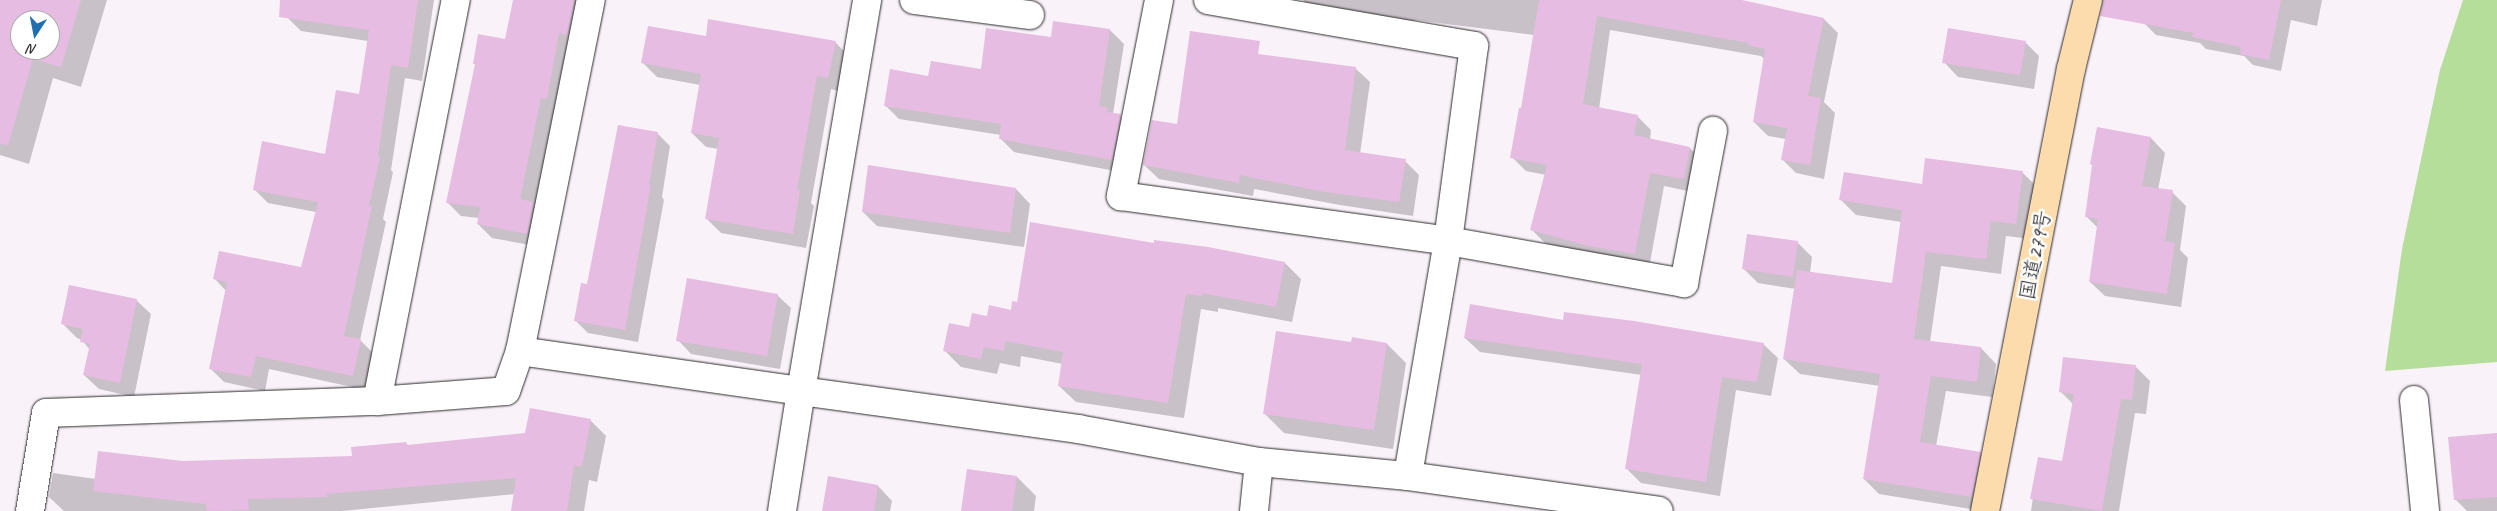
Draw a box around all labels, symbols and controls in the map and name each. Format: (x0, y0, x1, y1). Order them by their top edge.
north arrow (10, 10, 60, 60)
text: N (26, 40, 38, 58)
street label: 国道279号 (2014, 208, 2056, 302)

